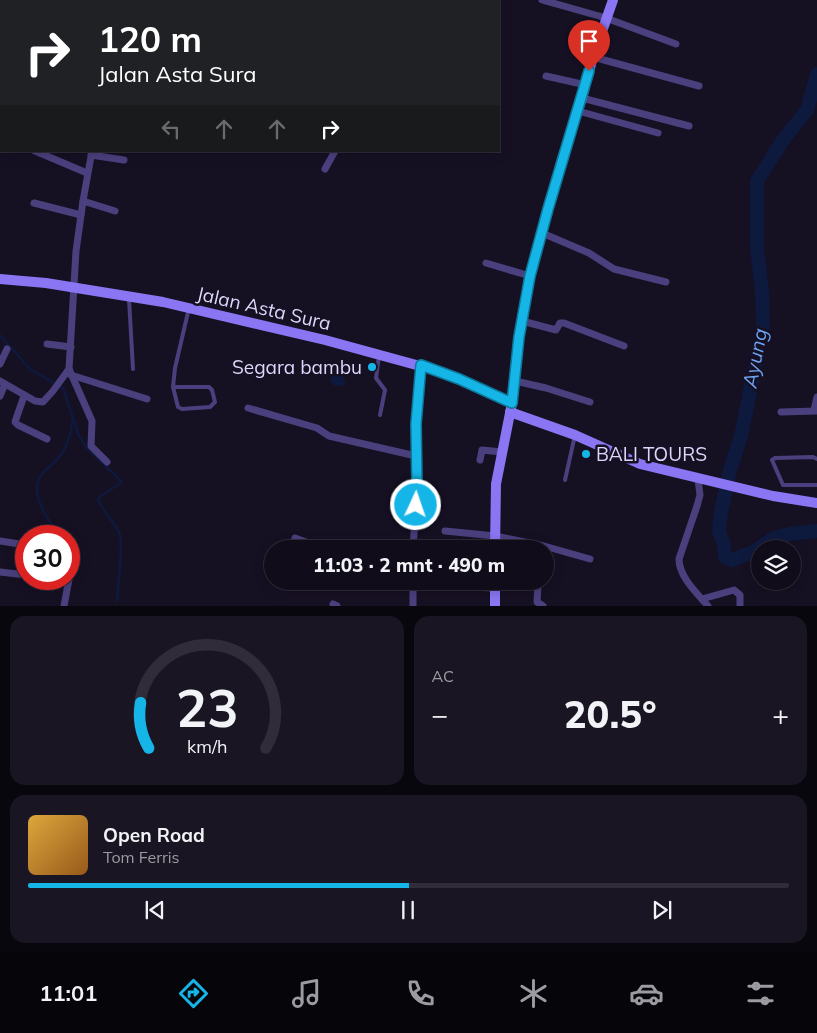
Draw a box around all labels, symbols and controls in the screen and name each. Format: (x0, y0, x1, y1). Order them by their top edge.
text: 120 m (98, 17, 202, 61)
icon: right (15, 20, 80, 85)
pin (568, 20, 610, 71)
icon: arrive (575, 27, 603, 55)
text: Jalan Asta Sura (98, 60, 256, 88)
icon: left (157, 115, 185, 143)
icon: ahead (210, 115, 238, 143)
icon: ahead (263, 115, 291, 143)
icon: right (316, 115, 344, 143)
street label: Jalan Asta Sura (195, 281, 333, 335)
water label: Ayung (736, 326, 773, 391)
place label: Segara bambu (232, 355, 362, 379)
marker: Segara bambu (366, 361, 378, 373)
place label: BALI TOURS (596, 442, 707, 466)
marker: BALI TOURS (580, 448, 592, 460)
position arrow (389, 478, 441, 530)
speed limit sign: 30 (15, 525, 80, 590)
map controls (751, 540, 801, 590)
button: layers (751, 540, 801, 590)
text: 11:03 · 2 mnt · 490 m (313, 553, 505, 577)
text: AC (432, 666, 454, 686)
text: 23 (176, 675, 238, 740)
text: 20.5° (564, 690, 657, 738)
text: − (432, 697, 448, 732)
text: + (772, 697, 789, 732)
text: km/h (187, 735, 227, 757)
text: Open Road (103, 823, 205, 847)
text: Tom Ferris (103, 847, 180, 867)
icon: previous (141, 896, 169, 924)
icon: pause (394, 896, 422, 924)
icon: next (648, 896, 676, 924)
icon: directions (176, 976, 211, 1011)
icon: music (289, 976, 324, 1011)
icon: phone (403, 976, 438, 1011)
icon: climate (516, 976, 551, 1011)
icon: car (629, 976, 664, 1011)
icon: filters (743, 976, 778, 1011)
text: 11:01 (39, 979, 97, 1007)

